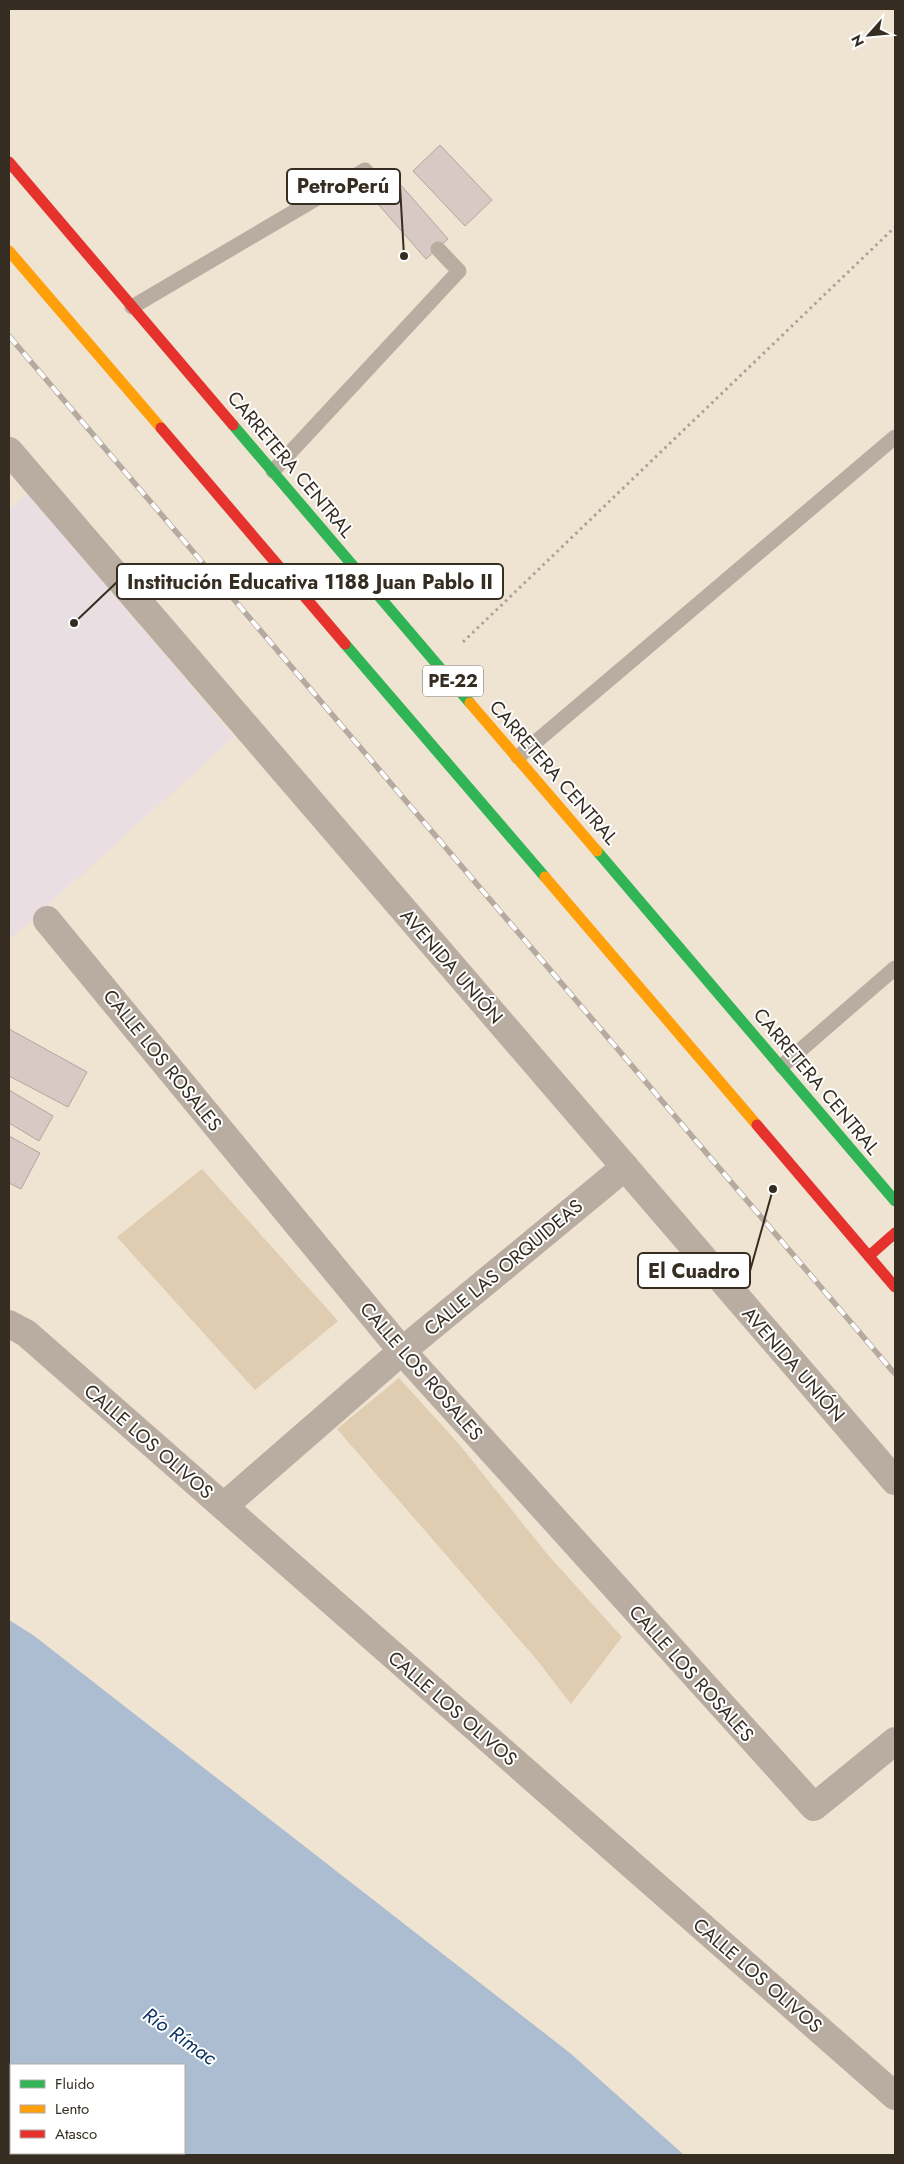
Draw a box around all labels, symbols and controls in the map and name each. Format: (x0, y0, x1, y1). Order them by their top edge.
north arrow (844, 10, 894, 60)
text: N (846, 31, 869, 50)
callout: PetroPerú (287, 169, 400, 204)
text: PetroPerú (297, 172, 389, 201)
street label: CARRETERA CENTRAL (221, 385, 360, 544)
callout: Institución Educativa 1188 Juan Pablo II (117, 564, 503, 599)
text: Institución Educativa 1188 Juan Pablo II (127, 568, 493, 597)
road number: PE-22 (423, 666, 483, 696)
street label: CARRETERA CENTRAL (483, 694, 624, 851)
street label: AVENIDA UNIÓN (394, 903, 509, 1030)
street label: CALLE LOS ROSALES (97, 984, 228, 1137)
street label: CARRETERA CENTRAL (747, 1002, 886, 1161)
street label: CALLE LAS ORQUIDEAS (418, 1193, 589, 1342)
callout: El Cuadro (638, 1253, 750, 1288)
text: El Cuadro (648, 1257, 740, 1286)
street label: CALLE LOS ROSALES (354, 1296, 489, 1446)
street label: AVENIDA UNIÓN (736, 1301, 851, 1428)
street label: CALLE LOS OLIVOS (78, 1378, 219, 1505)
street label: CALLE LOS ROSALES (623, 1599, 760, 1748)
street label: CALLE LOS OLIVOS (382, 1645, 523, 1772)
street label: CALLE LOS OLIVOS (687, 1912, 828, 2039)
water label: Río Rímac (137, 2000, 223, 2073)
legend (10, 2064, 185, 2154)
text: Fluido (55, 2073, 94, 2095)
text: Lento (55, 2098, 89, 2120)
text: Atasco (55, 2123, 97, 2145)

